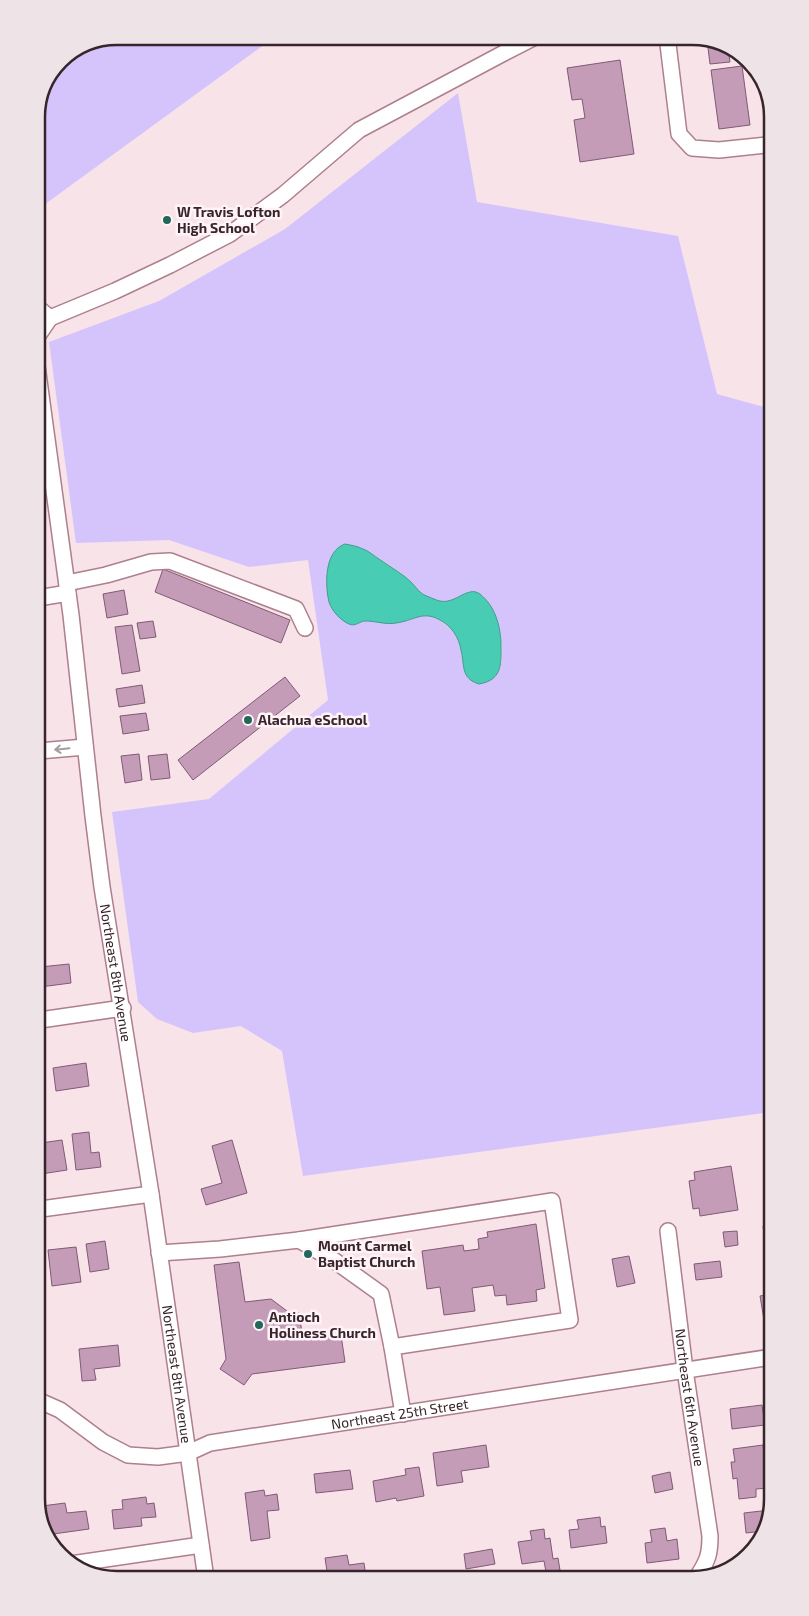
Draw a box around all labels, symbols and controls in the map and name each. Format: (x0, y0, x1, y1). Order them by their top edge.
place label: W Travis Lofton High School (177, 203, 281, 236)
marker: W Travis Lofton High School (161, 214, 173, 226)
place label: Alachua eSchool (258, 711, 368, 728)
marker: Alachua eSchool (242, 714, 254, 726)
one-way arrow (54, 744, 70, 754)
street label: Northeast 8th Avenue (97, 903, 136, 1043)
place label: Mount Carmel Baptist Church (318, 1237, 415, 1270)
marker: Mount Carmel Baptist Church (302, 1248, 314, 1260)
street label: Northeast 8th Avenue (159, 1304, 196, 1444)
place label: Antioch Holiness Church (269, 1308, 376, 1341)
marker: Antioch Holiness Church (253, 1319, 265, 1331)
street label: Northeast 6th Avenue (672, 1328, 708, 1468)
street label: Northeast 25th Street (330, 1395, 470, 1432)

